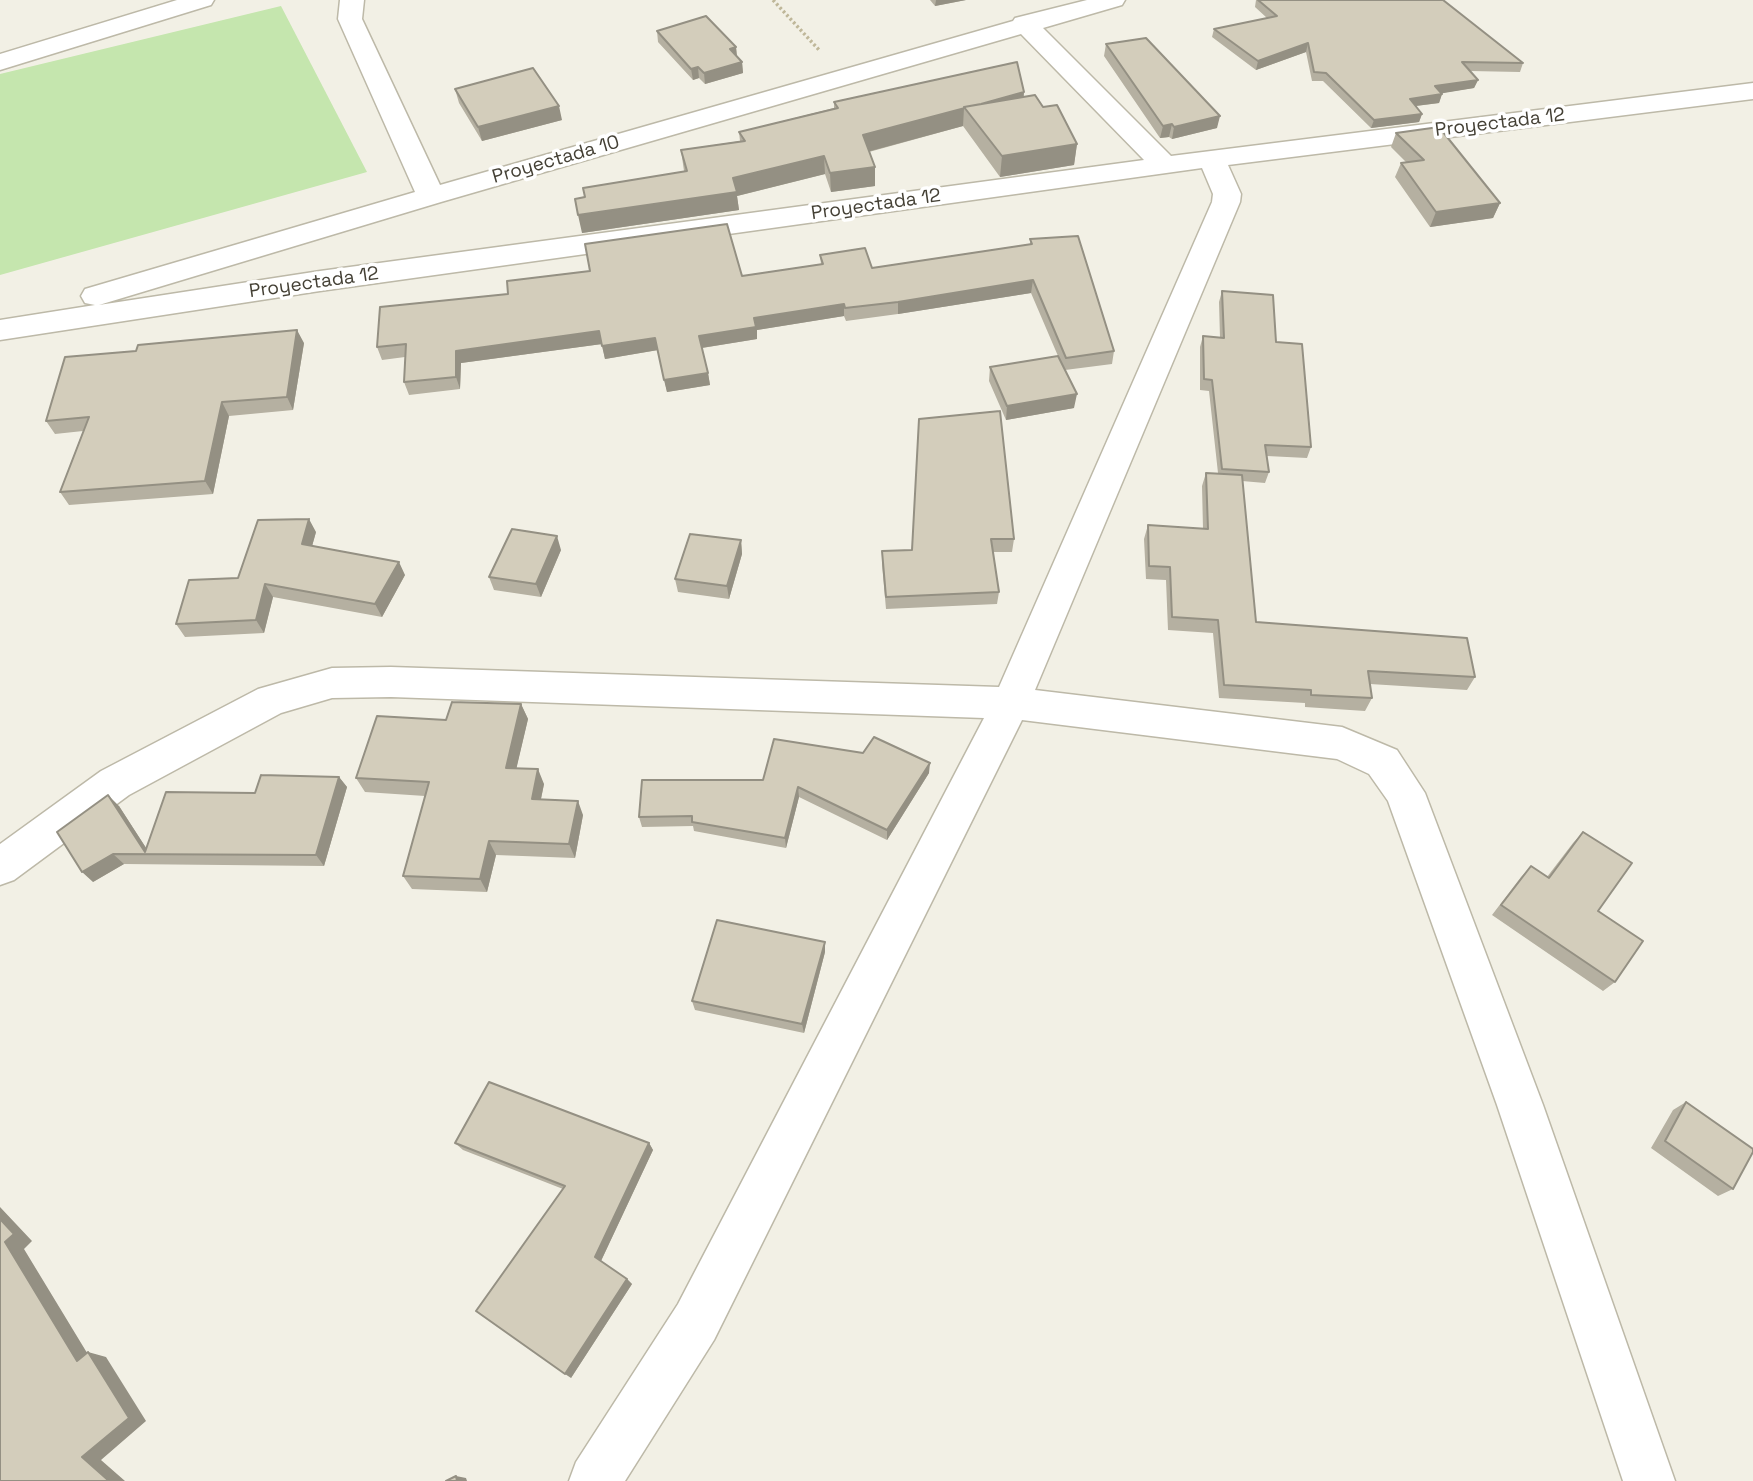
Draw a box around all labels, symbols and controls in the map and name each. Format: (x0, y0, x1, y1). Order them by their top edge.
street label: Proyectada 12 (1434, 104, 1566, 142)
street label: Proyectada 10 (490, 131, 622, 189)
street label: Proyectada 12 (810, 185, 942, 225)
street label: Proyectada 12 (248, 263, 380, 303)

